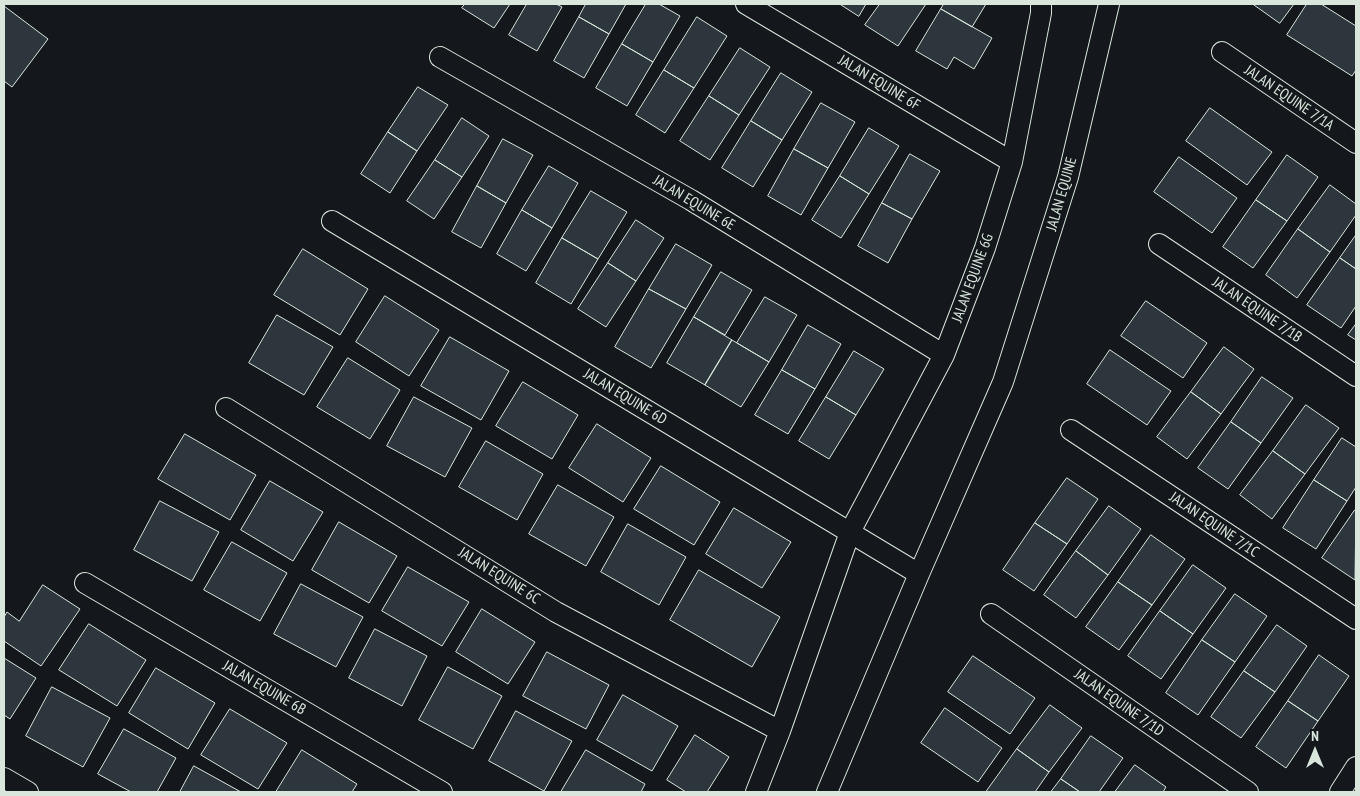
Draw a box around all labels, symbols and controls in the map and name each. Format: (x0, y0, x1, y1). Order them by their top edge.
street label: JALAN EQUINE 6F (835, 52, 923, 114)
street label: JALAN EQUINE 7/1A (1241, 61, 1337, 135)
street label: JALAN EQUINE (1043, 155, 1081, 233)
street label: JALAN EQUINE 6E (650, 172, 738, 234)
street label: JALAN EQUINE 6G (949, 231, 997, 325)
street label: JALAN EQUINE 7/1B (1209, 273, 1305, 347)
street label: JALAN EQUINE 6D (580, 365, 670, 429)
street label: JALAN EQUINE 7/1C (1166, 489, 1262, 561)
street label: JALAN EQUINE 6C (455, 544, 543, 608)
street label: JALAN EQUINE 6B (219, 657, 309, 719)
street label: JALAN EQUINE 7/1D (1071, 666, 1167, 740)
north arrow (1290, 726, 1340, 776)
text: N (1311, 727, 1319, 745)

